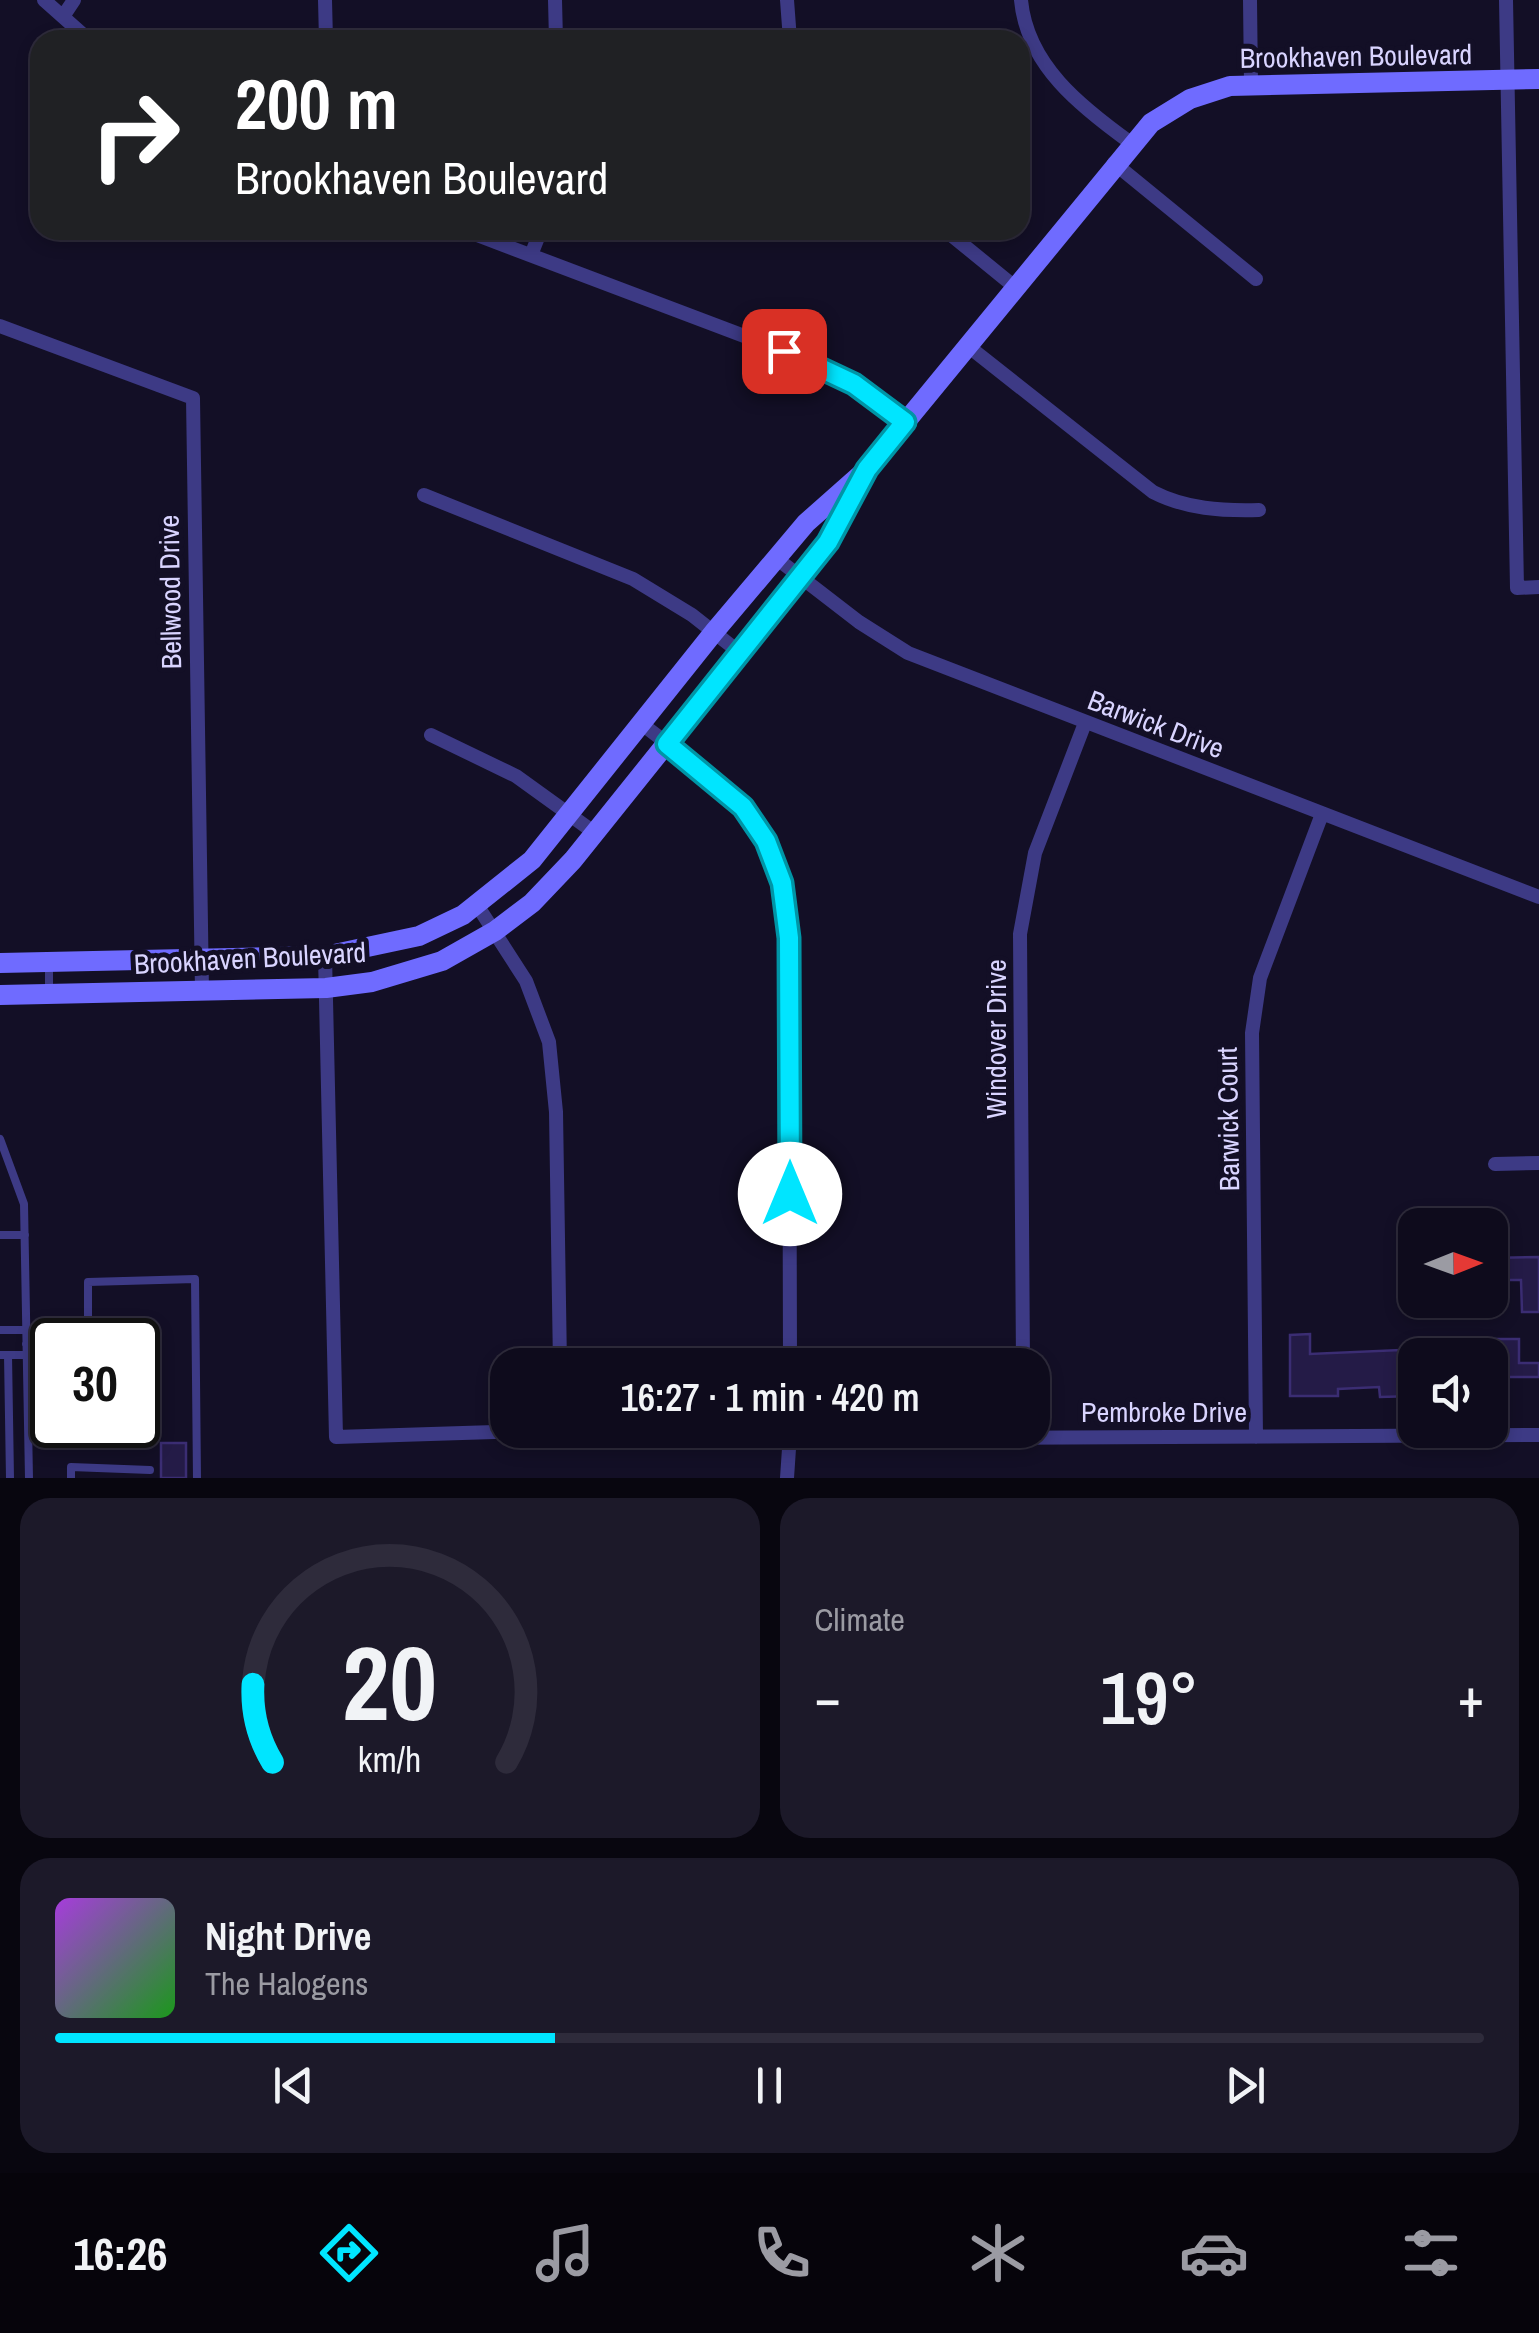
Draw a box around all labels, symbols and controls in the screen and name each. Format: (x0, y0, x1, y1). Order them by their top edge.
street label: Brookhaven Boulevard (1240, 35, 1472, 77)
text: 200 m (235, 57, 398, 151)
icon: right (70, 70, 200, 200)
text: Brookhaven Boulevard (235, 147, 608, 208)
pin (742, 309, 827, 394)
icon: arrive (757, 324, 812, 379)
street label: Bellwood Drive (150, 514, 190, 670)
street label: Barwick Drive (1082, 681, 1230, 767)
street label: Brookhaven Boulevard (133, 933, 367, 983)
street label: Windover Drive (977, 959, 1015, 1119)
street label: Barwick Court (1208, 1047, 1248, 1191)
position arrow (738, 1142, 842, 1246)
north arrow (1398, 1208, 1508, 1318)
map controls (1398, 1208, 1508, 1448)
speed limit sign: 30 (30, 1318, 160, 1448)
button: sound (1398, 1338, 1508, 1448)
text: 16:27 · 1 min · 420 m (620, 1372, 920, 1423)
street label: Pembroke Drive (1081, 1393, 1247, 1431)
text: Climate (815, 1598, 905, 1641)
text: 20 (342, 1612, 437, 1752)
text: 19° (1100, 1646, 1198, 1747)
text: − (815, 1660, 841, 1734)
text: + (1458, 1660, 1484, 1734)
text: km/h (358, 1735, 422, 1783)
text: Night Drive (205, 1911, 371, 1962)
text: The Halogens (205, 1962, 368, 2005)
icon: previous (266, 2058, 321, 2113)
icon: pause (742, 2058, 797, 2113)
icon: next (1218, 2058, 1273, 2113)
icon: directions (314, 2218, 384, 2288)
icon: music (530, 2218, 600, 2288)
icon: phone (747, 2218, 817, 2288)
icon: climate (963, 2218, 1033, 2288)
icon: car (1179, 2218, 1249, 2288)
icon: filters (1396, 2218, 1466, 2288)
text: 16:26 (73, 2223, 168, 2284)

